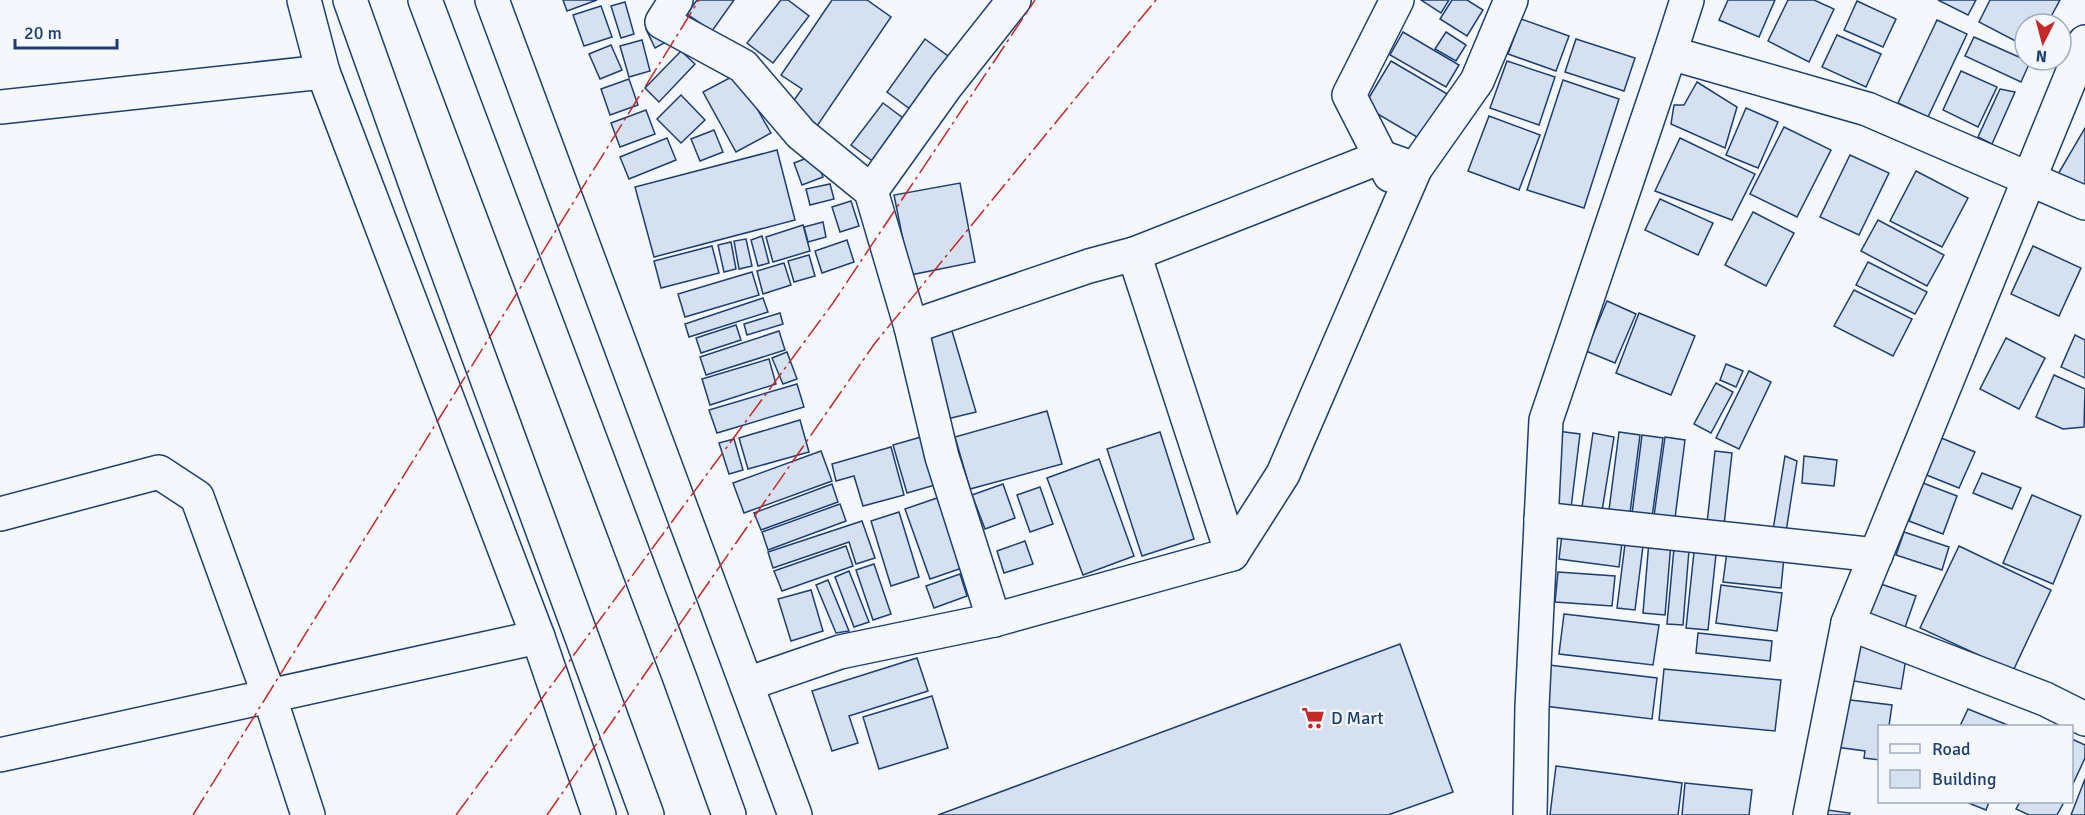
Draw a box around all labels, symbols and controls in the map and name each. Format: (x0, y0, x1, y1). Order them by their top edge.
scale bar (15, 12, 117, 50)
north arrow (2013, 12, 2073, 72)
text: 20 m (24, 22, 62, 44)
text: N (2035, 45, 2048, 66)
supermarket icon: D Mart (1300, 705, 1326, 731)
place label: D Mart (1331, 707, 1384, 729)
legend (1878, 725, 2073, 803)
text: Road (1932, 738, 1971, 760)
text: Building (1932, 768, 1996, 790)

